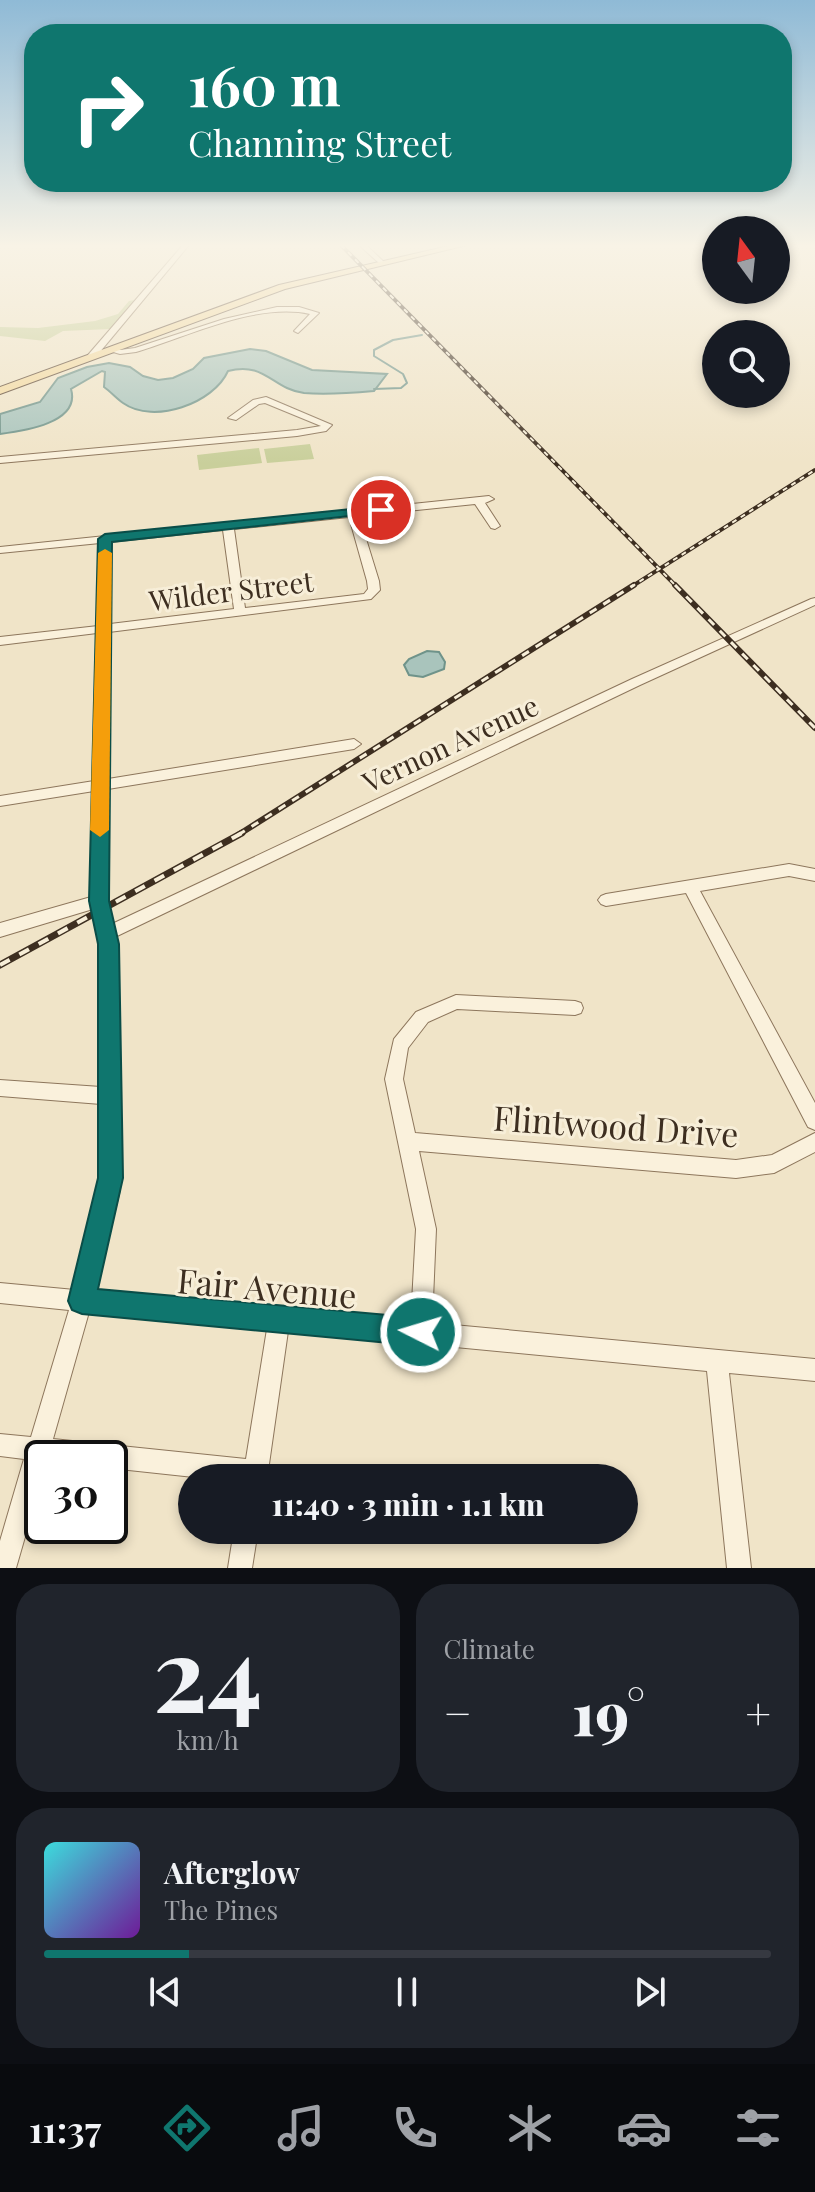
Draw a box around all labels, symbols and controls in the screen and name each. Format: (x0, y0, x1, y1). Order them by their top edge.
text: 160 m (188, 46, 341, 121)
icon: right (56, 56, 160, 160)
text: Channing Street (188, 118, 451, 166)
north arrow (702, 216, 790, 304)
map controls (702, 216, 790, 408)
button: search (702, 320, 790, 408)
pin (347, 476, 415, 544)
icon: arrive (359, 488, 403, 532)
street label: Wilder Street (146, 561, 316, 619)
street label: Vernon Avenue (355, 686, 544, 800)
street label: Flintwood Drive (492, 1093, 740, 1157)
street label: Fair Avenue (175, 1256, 359, 1318)
position arrow (379, 1290, 463, 1374)
speed limit sign: 30 (24, 1440, 128, 1544)
text: 11:40 · 3 min · 1.1 km (272, 1484, 544, 1524)
text: 24 (153, 1600, 262, 1739)
text: Climate (444, 1631, 535, 1666)
text: 19° (572, 1671, 645, 1751)
text: − (444, 1682, 472, 1741)
text: + (745, 1682, 771, 1741)
text: km/h (177, 1722, 239, 1757)
text: Afterglow (164, 1852, 300, 1892)
text: The Pines (164, 1892, 278, 1927)
icon: previous (143, 1970, 187, 2014)
icon: pause (385, 1970, 429, 2014)
icon: next (628, 1970, 672, 2014)
icon: directions (159, 2100, 215, 2156)
icon: music (273, 2100, 329, 2156)
icon: phone (387, 2100, 443, 2156)
icon: climate (502, 2100, 558, 2156)
icon: car (616, 2100, 672, 2156)
icon: filters (730, 2100, 786, 2156)
text: 11:37 (29, 2104, 101, 2152)

